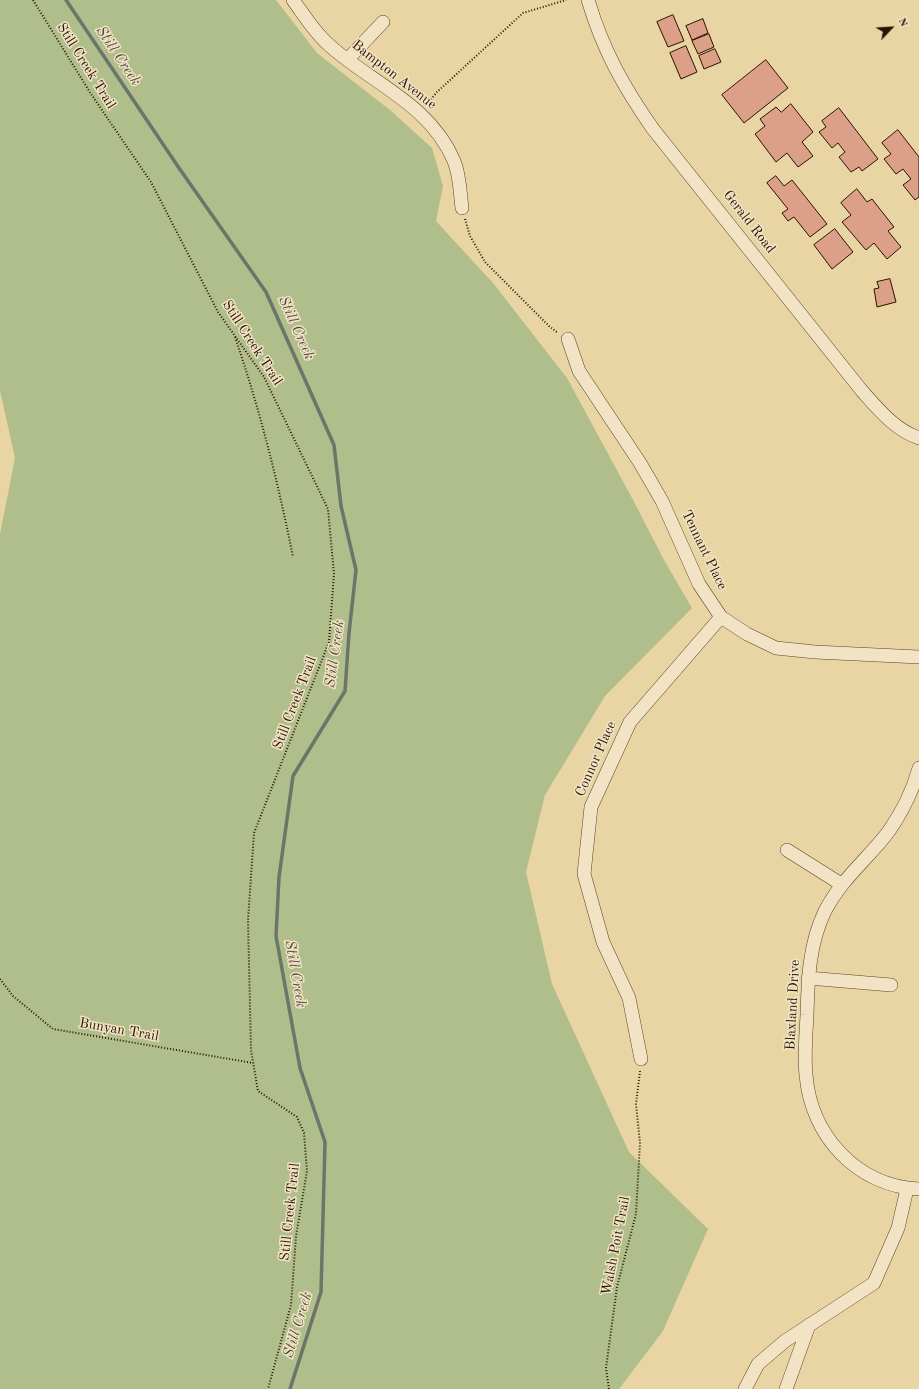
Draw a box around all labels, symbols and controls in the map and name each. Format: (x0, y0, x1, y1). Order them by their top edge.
north arrow (871, 8, 911, 48)
text: N (896, 17, 909, 29)
street label: Still Creek Trail (53, 20, 119, 112)
water label: Still Creek (91, 23, 145, 89)
street label: Bampton Avenue (348, 37, 440, 113)
street label: Gerald Road (719, 187, 779, 257)
water label: Still Creek (274, 293, 318, 363)
street label: Still Creek Trail (218, 297, 286, 389)
street label: Tennant Place (677, 507, 731, 593)
water label: Still Creek (321, 619, 349, 689)
street label: Still Creek Trail (270, 654, 320, 752)
street label: Connor Place (572, 719, 620, 799)
water label: Still Creek (280, 939, 310, 1009)
street label: Blaxland Drive (782, 959, 804, 1051)
street label: Bunyan Trail (78, 1015, 160, 1045)
street label: Still Creek Trail (277, 1162, 303, 1262)
street label: Walsh Poit Trail (598, 1195, 634, 1297)
water label: Still Creek (279, 1290, 317, 1360)

